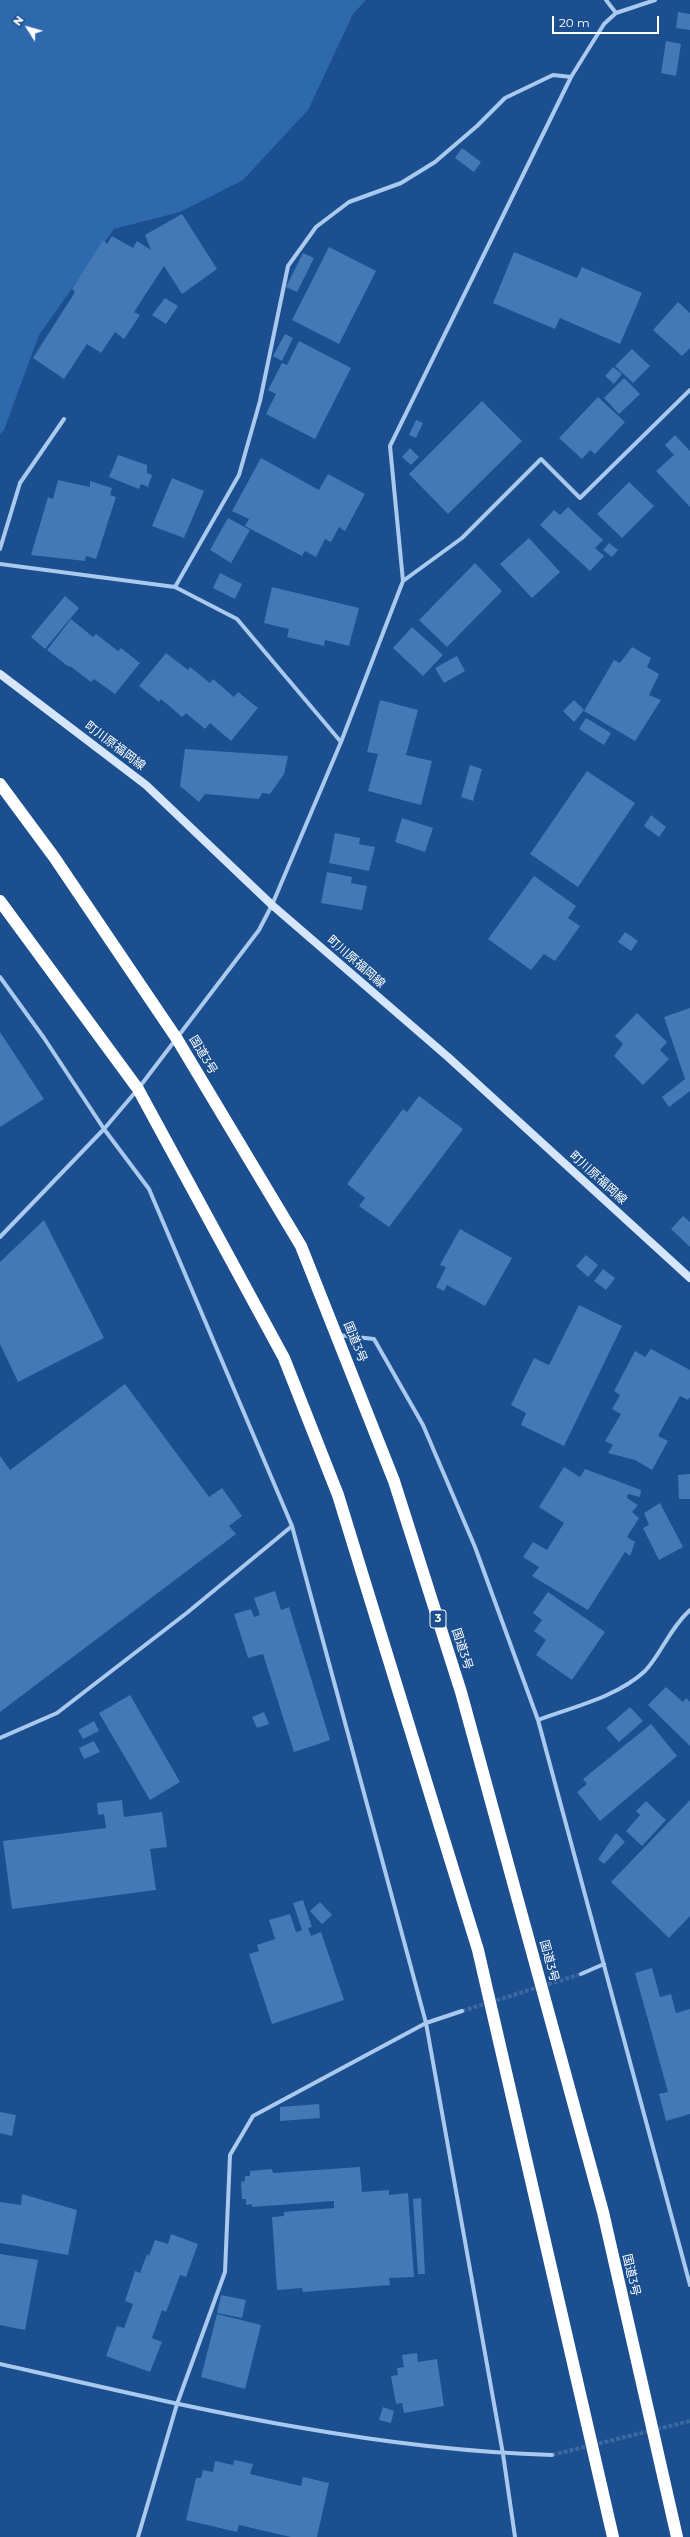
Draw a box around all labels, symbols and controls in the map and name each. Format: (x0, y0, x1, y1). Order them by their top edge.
north arrow (8, 8, 48, 48)
scale bar (554, 8, 661, 34)
text: N (10, 13, 27, 29)
text: 20 m (559, 15, 590, 30)
street label: 町川原福岡線 (82, 719, 148, 773)
street label: 町川原福岡線 (324, 933, 388, 991)
street label: 国道3号 (186, 1033, 220, 1077)
street label: 町川原福岡線 (566, 1149, 630, 1207)
street label: 国道3号 (340, 1319, 370, 1365)
road number: 3 (430, 1610, 446, 1628)
street label: 国道3号 (449, 1626, 475, 1672)
street label: 国道3号 (537, 1938, 561, 1984)
street label: 国道3号 (619, 2253, 643, 2297)

